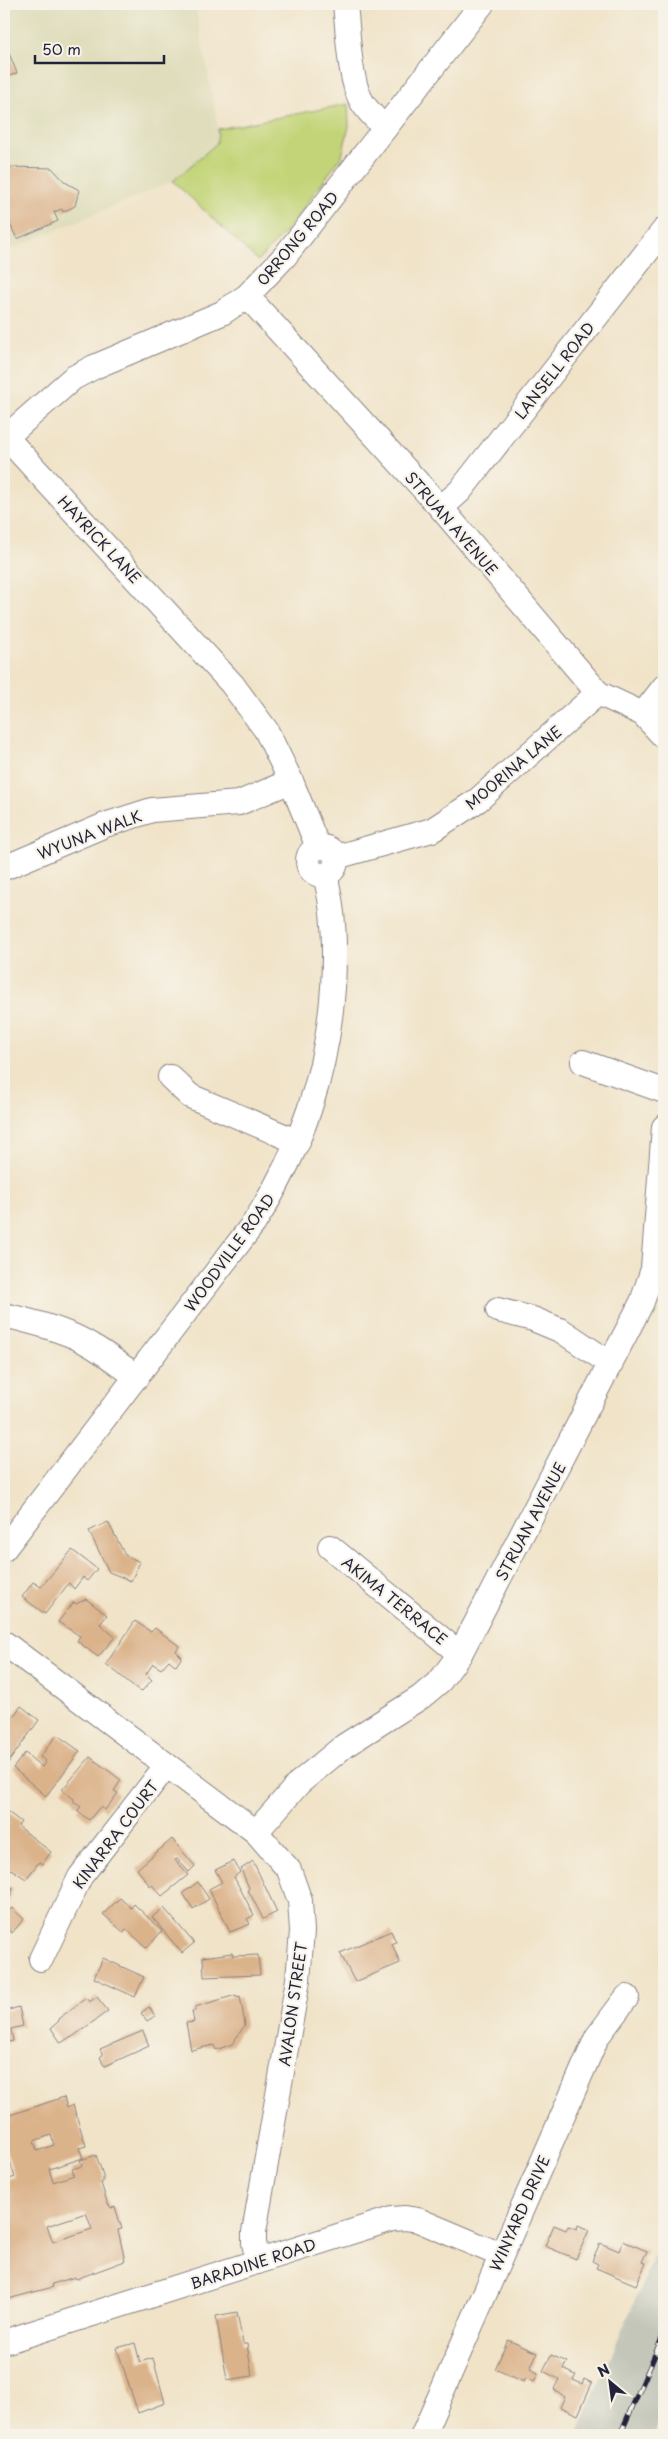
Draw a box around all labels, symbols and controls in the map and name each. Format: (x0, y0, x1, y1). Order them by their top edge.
scale bar (35, 32, 164, 64)
text: 50 m (42, 37, 81, 60)
street label: ORRONG ROAD (251, 186, 343, 290)
street label: LANSELL ROAD (509, 316, 599, 424)
street label: STRUAN AVENUE (400, 466, 504, 580)
street label: HAYRICK LANE (53, 490, 147, 588)
street label: MOORINA LANE (460, 720, 566, 814)
street label: WYUNA WALK (33, 804, 145, 864)
street label: WOODVILLE ROAD (178, 1188, 280, 1316)
street label: STRUAN AVENUE (489, 1458, 571, 1584)
street label: AKIMA TERRACE (337, 1550, 453, 1650)
street label: KINARRA COURT (67, 1774, 164, 1893)
street label: AVALON STREET (272, 1940, 312, 2067)
street label: WINYARD DRIVE (483, 2151, 555, 2275)
street label: BARADINE ROAD (187, 2232, 319, 2294)
north arrow (586, 2356, 636, 2406)
text: N (594, 2358, 613, 2382)

